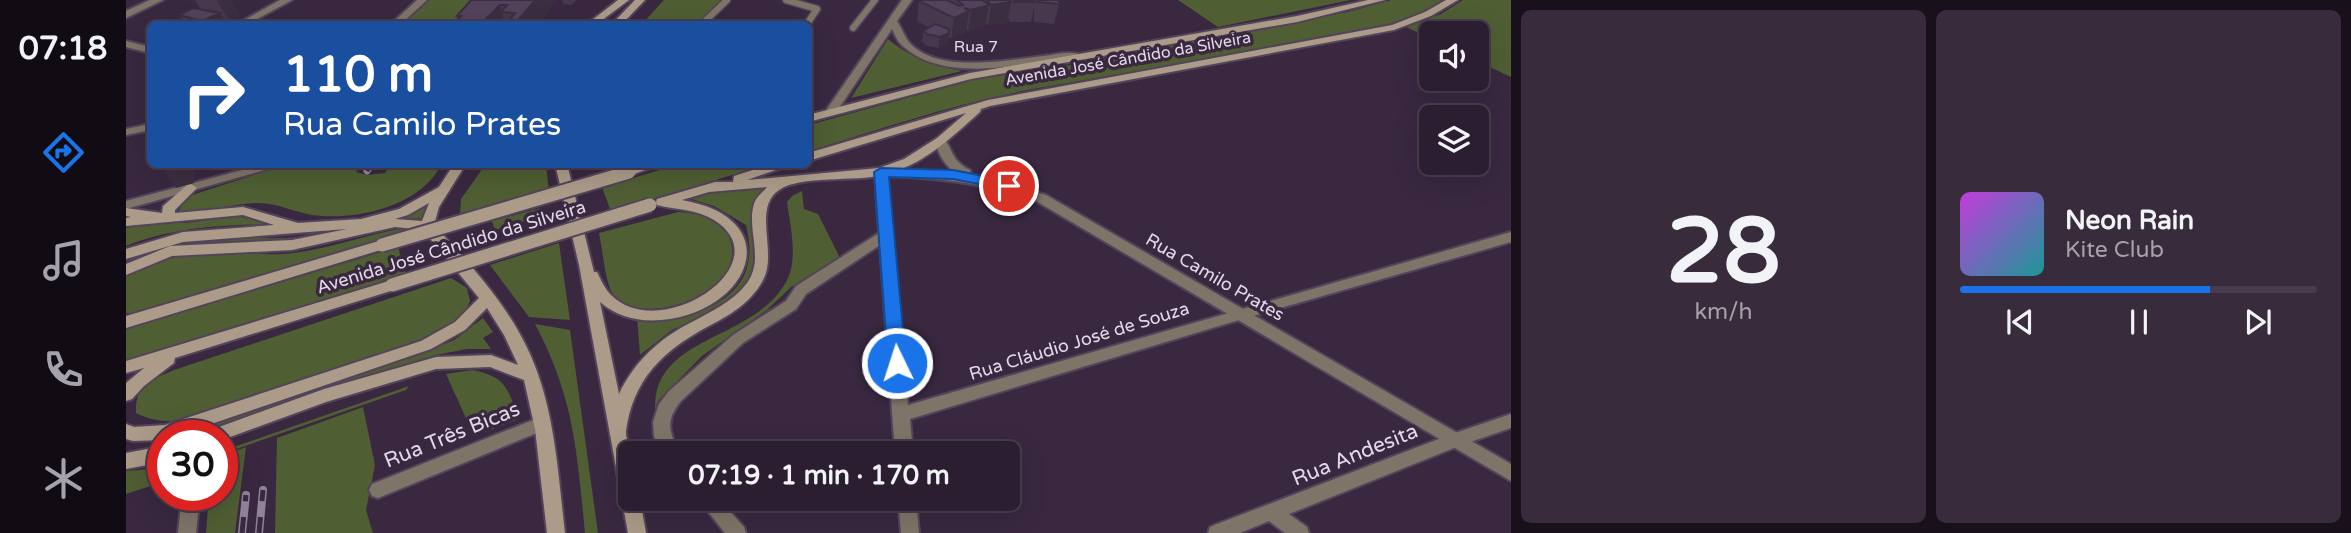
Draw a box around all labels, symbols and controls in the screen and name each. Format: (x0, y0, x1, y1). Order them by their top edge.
map controls (1419, 21, 1489, 175)
button: sound (1419, 21, 1489, 91)
street label: Avenida José Cândido da Silveira (1004, 28, 1252, 90)
text: 07:18 (19, 30, 107, 68)
street label: Rua 7 (954, 37, 998, 57)
text: 110 m (283, 46, 433, 105)
icon: right (168, 49, 259, 140)
button: layers (1419, 105, 1489, 175)
text: Rua Camilo Prates (283, 106, 561, 144)
icon: directions (39, 128, 88, 177)
pin (979, 156, 1039, 216)
icon: arrive (990, 167, 1028, 205)
street label: Avenida José Cândido da Silveira (314, 195, 588, 299)
text: 28 (1666, 197, 1781, 307)
text: Neon Rain (2065, 205, 2194, 236)
street label: Rua Camilo Prates (1142, 228, 1288, 326)
icon: music (39, 236, 88, 285)
text: Kite Club (2065, 236, 2164, 264)
street label: Rua Cláudio José de Souza (966, 297, 1192, 385)
text: km/h (1695, 298, 1752, 326)
icon: previous (2001, 303, 2039, 341)
icon: pause (2120, 303, 2158, 341)
icon: next (2239, 303, 2277, 341)
position arrow (860, 326, 934, 400)
icon: phone (39, 345, 88, 394)
street label: Rua Três Bicas (380, 396, 524, 474)
street label: Rua Andesita (1288, 418, 1422, 492)
speed limit sign: 30 (147, 420, 238, 511)
icon: climate (39, 454, 88, 503)
text: 07:19 · 1 min · 170 m (688, 460, 950, 491)

